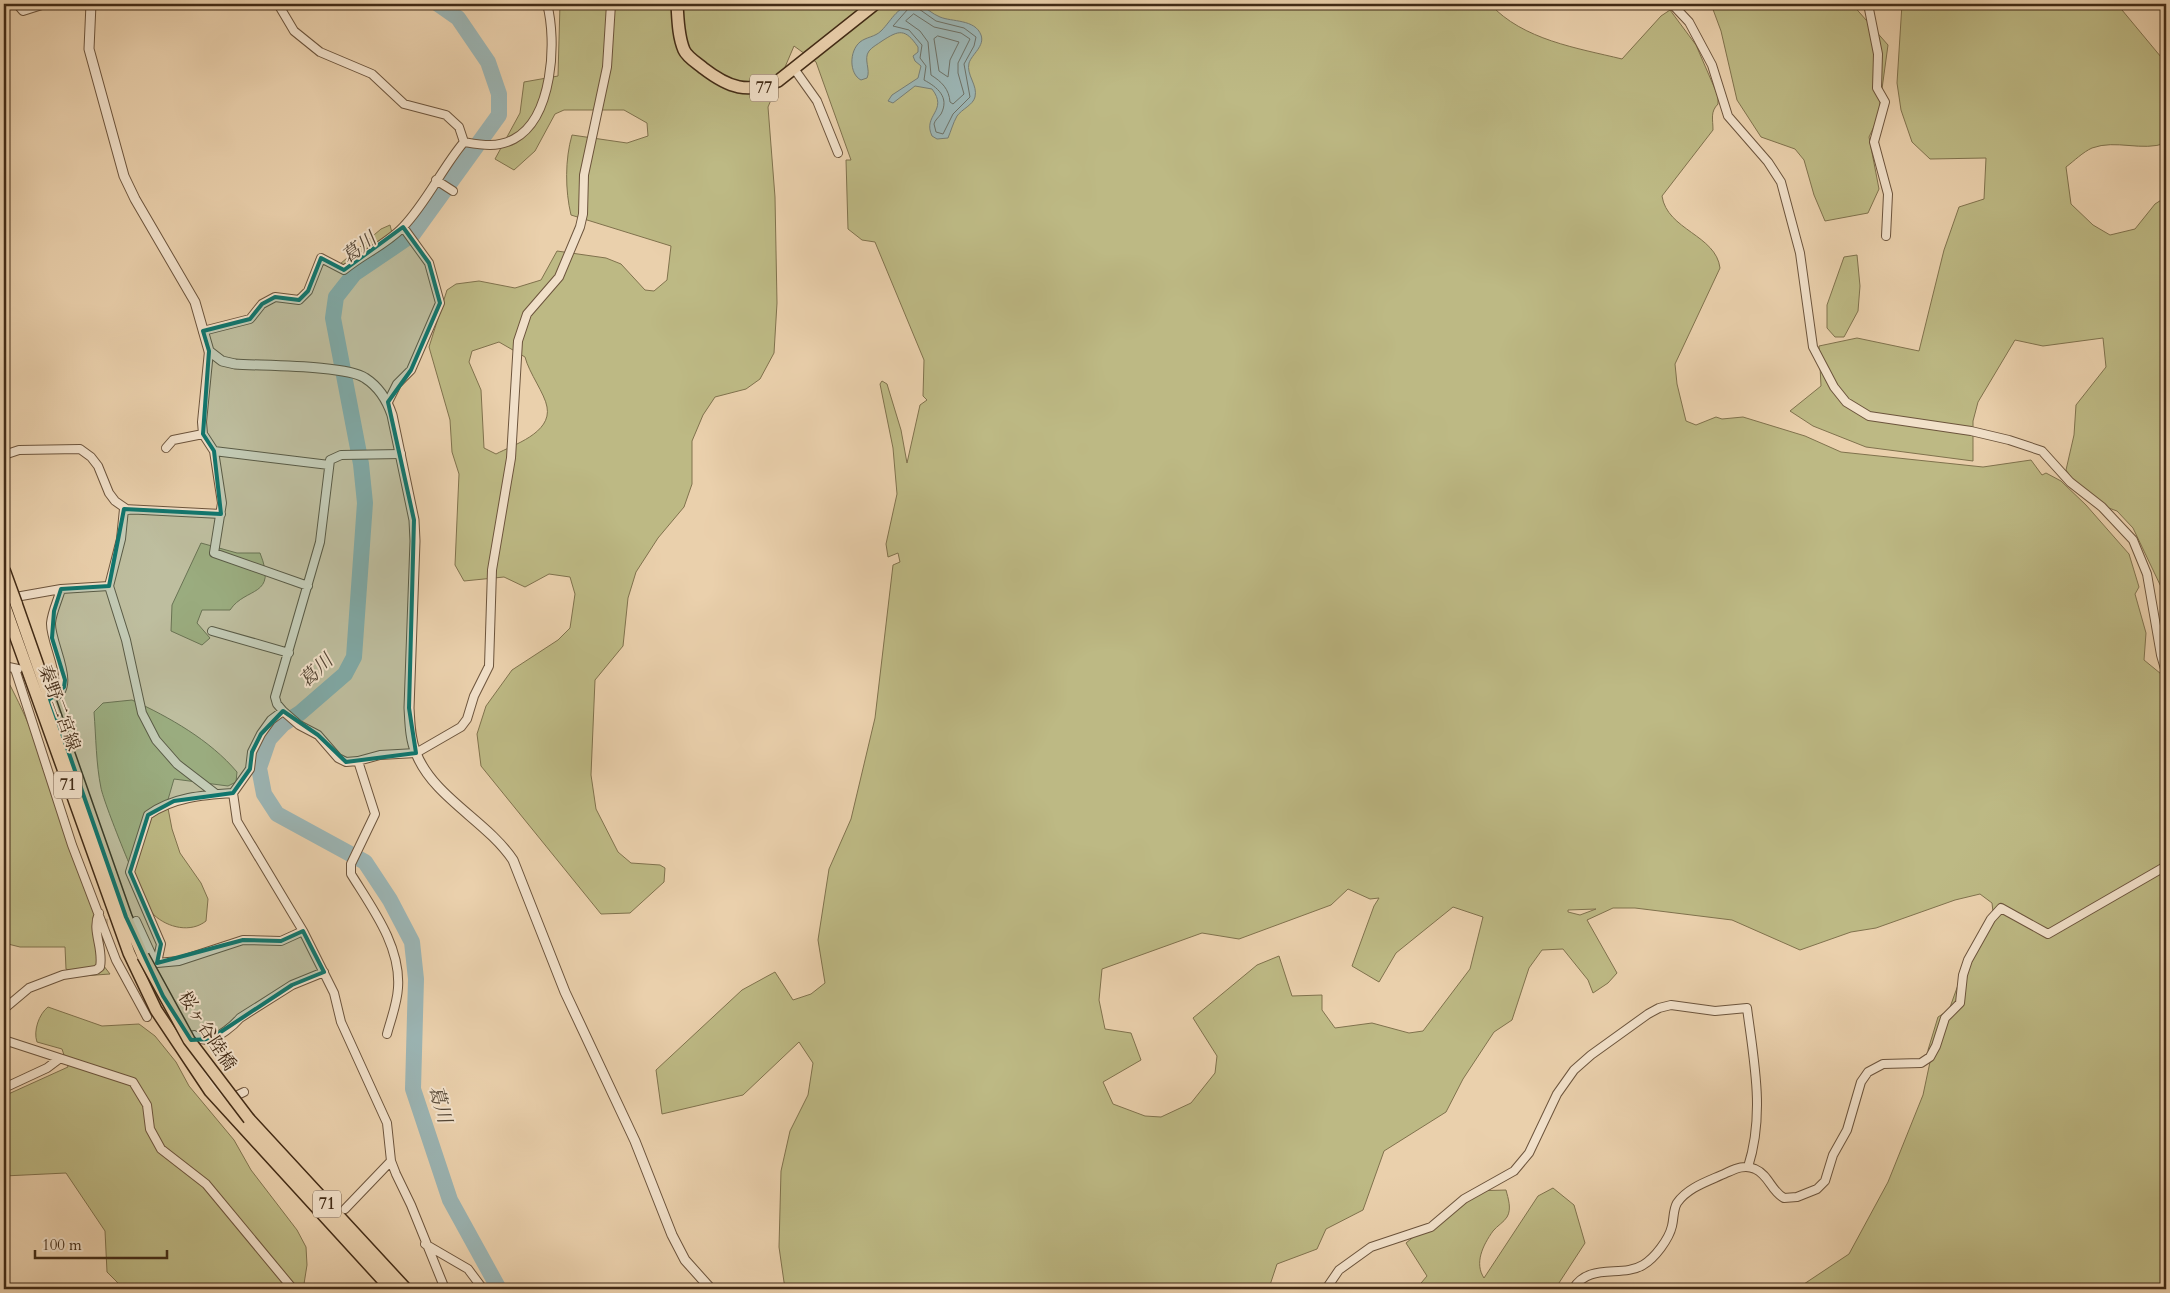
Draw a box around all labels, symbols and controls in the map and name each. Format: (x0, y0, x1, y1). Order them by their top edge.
road number: 77 (750, 75, 778, 102)
water label: 葛川 (336, 225, 384, 270)
water label: 葛川 (293, 647, 340, 694)
street label: 秦野二宮線 (32, 661, 86, 755)
road number: 71 (54, 772, 82, 798)
street label: 桜ヶ谷陸橋 (172, 986, 242, 1076)
water label: 葛川 (422, 1082, 458, 1128)
road number: 71 (313, 1190, 341, 1218)
scale bar (35, 1228, 168, 1260)
text: 100 m (42, 1235, 82, 1255)

